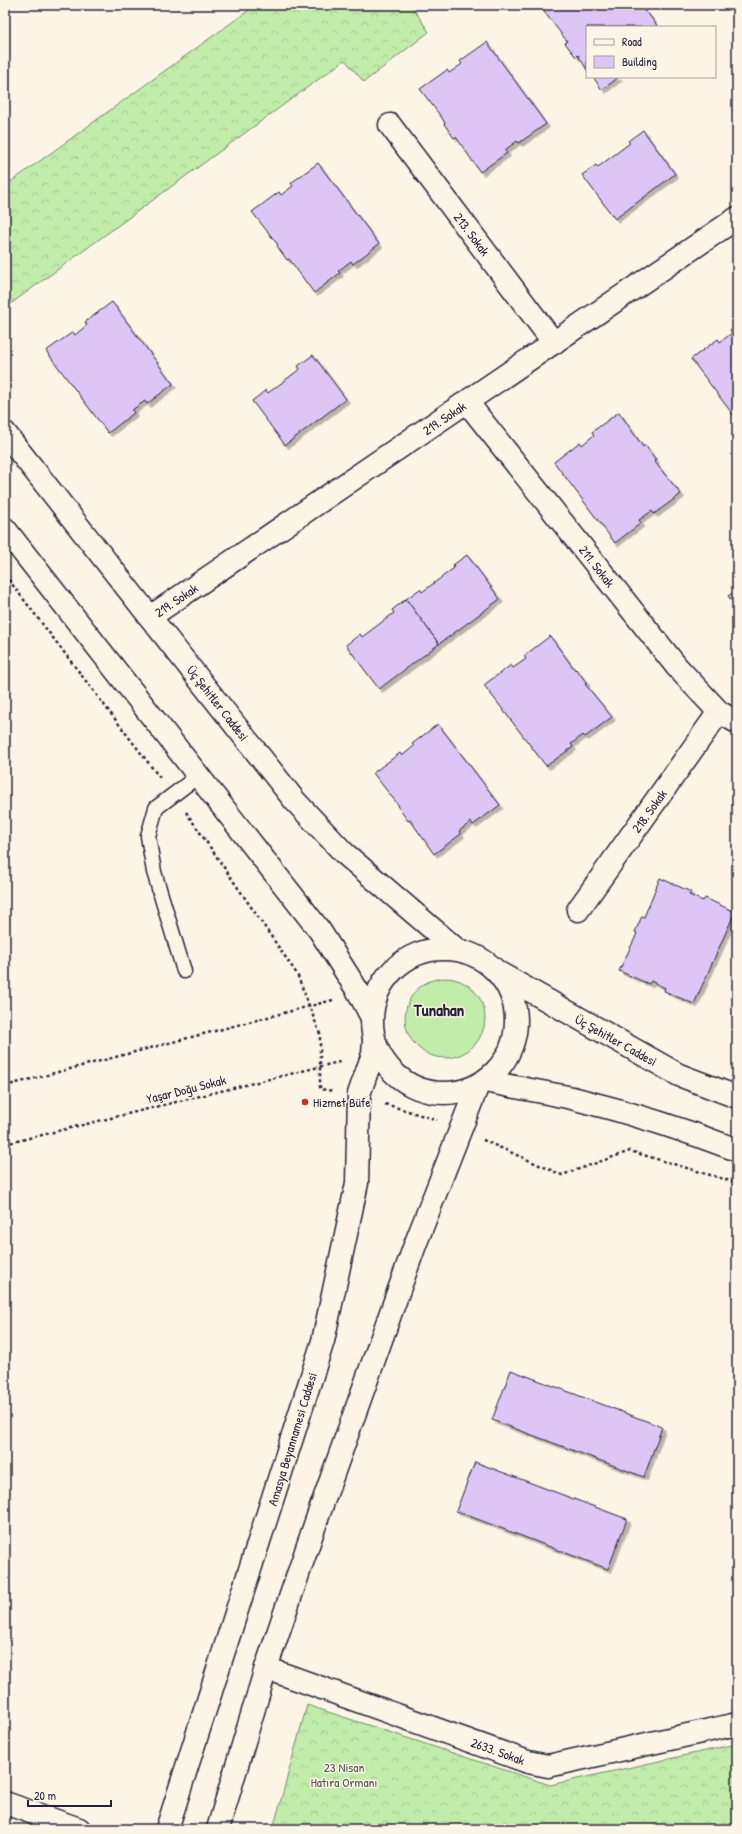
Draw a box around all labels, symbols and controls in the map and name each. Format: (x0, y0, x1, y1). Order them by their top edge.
legend (586, 26, 716, 78)
text: Road (622, 33, 642, 50)
text: Building (622, 53, 657, 70)
street label: 213. Sokak (450, 209, 494, 260)
street label: 219. Sokak (419, 397, 470, 439)
street label: 211. Sokak (575, 541, 619, 591)
street label: 219. Sokak (151, 579, 202, 621)
street label: Üç Şehitler Caddesi (183, 662, 253, 744)
street label: 218. Sokak (627, 785, 671, 836)
district label: Tunahan (413, 998, 465, 1021)
street label: Üç Şehitler Caddesi (572, 1010, 660, 1070)
street label: Yaşar Doğu Sokak (144, 1070, 228, 1108)
place label: Hizmet Büfe (313, 1093, 371, 1111)
marker: Hizmet Büfe (300, 1097, 310, 1107)
street label: Amasya Beyannamesi Caddesi (263, 1370, 321, 1508)
street label: 2633. Sokak (469, 1733, 528, 1769)
park label: 23 Nisan Hatıra Ormanı (311, 1758, 377, 1791)
scale bar (28, 1782, 111, 1808)
text: 20 m (34, 1787, 56, 1804)

